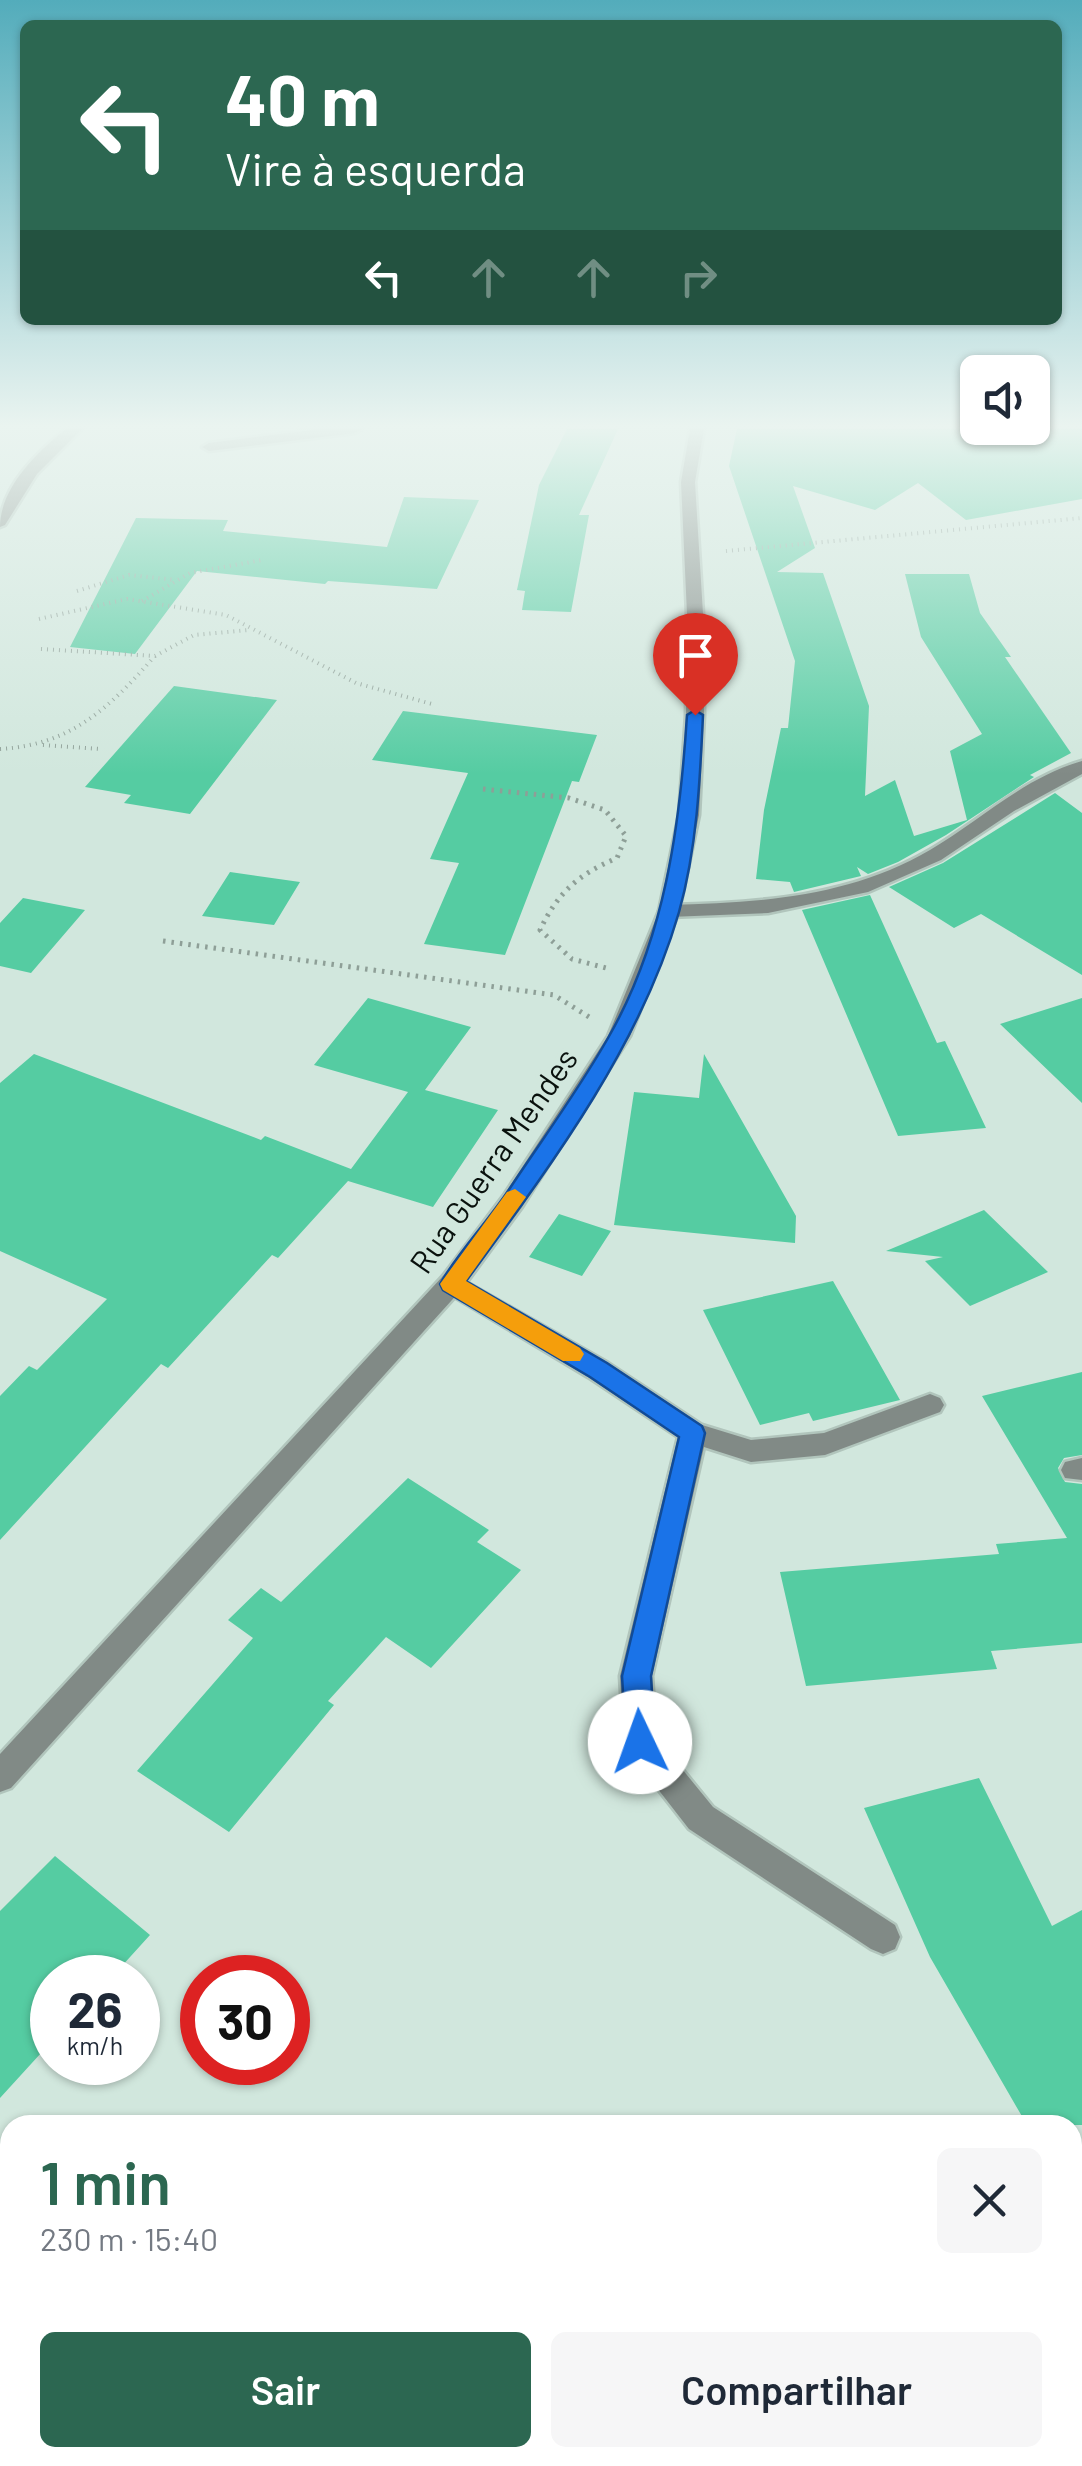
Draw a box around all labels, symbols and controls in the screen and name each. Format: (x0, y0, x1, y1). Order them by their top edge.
text: 40 m (225, 56, 380, 140)
icon: left (60, 60, 190, 190)
text: Vire à esquerda (225, 141, 526, 195)
icon: left (356, 250, 411, 305)
icon: ahead (461, 250, 516, 305)
icon: ahead (566, 250, 621, 305)
icon: right (671, 250, 726, 305)
map controls (960, 355, 1050, 445)
button: sound (960, 355, 1050, 445)
pin (653, 613, 738, 716)
icon: arrive (668, 628, 723, 683)
street label: Rua Guerra Mendes (401, 1040, 584, 1280)
position arrow (588, 1690, 692, 1794)
speed limit sign: 30 (180, 1955, 310, 2085)
text: 26 (68, 1978, 122, 2038)
text: km/h (67, 2030, 123, 2060)
text: 1 min (40, 2145, 171, 2217)
button: close (937, 2148, 1042, 2253)
text: 230 m · 15:40 (40, 2219, 218, 2257)
button: Sair (40, 2332, 531, 2447)
button: Compartilhar (551, 2332, 1042, 2447)

